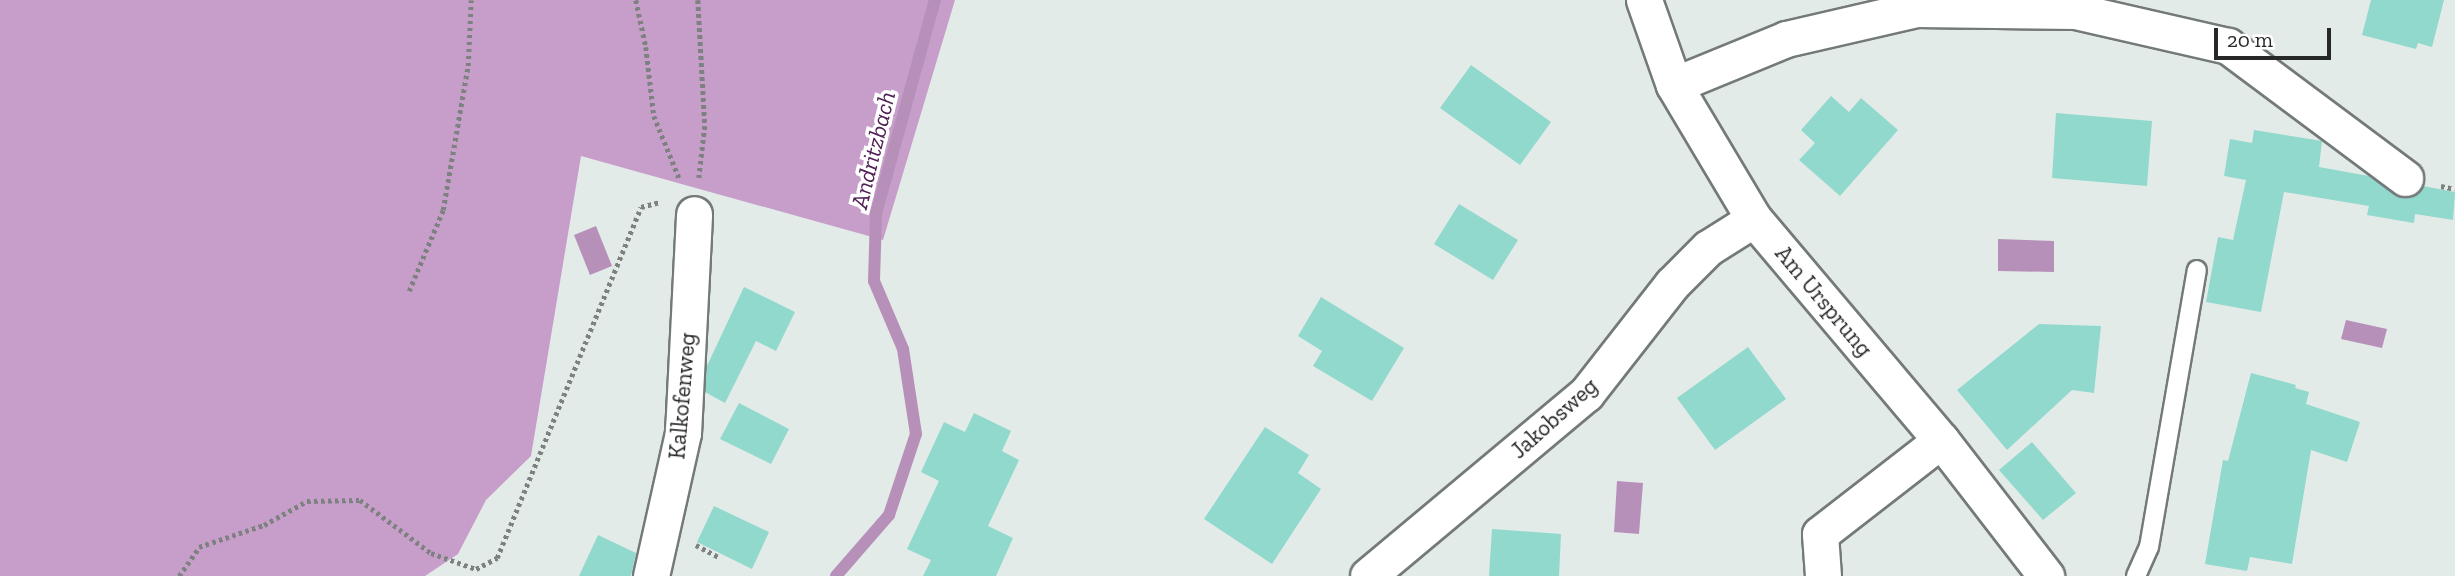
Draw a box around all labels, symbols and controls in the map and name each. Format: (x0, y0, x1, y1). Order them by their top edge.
scale bar (2217, 14, 2334, 58)
text: 20 m (2227, 27, 2273, 52)
water label: Andritzbach (845, 88, 901, 212)
street label: Am Ursprung (1770, 240, 1878, 362)
street label: Kalkofenweg (663, 332, 701, 460)
street label: Jakobsweg (1505, 372, 1603, 464)

